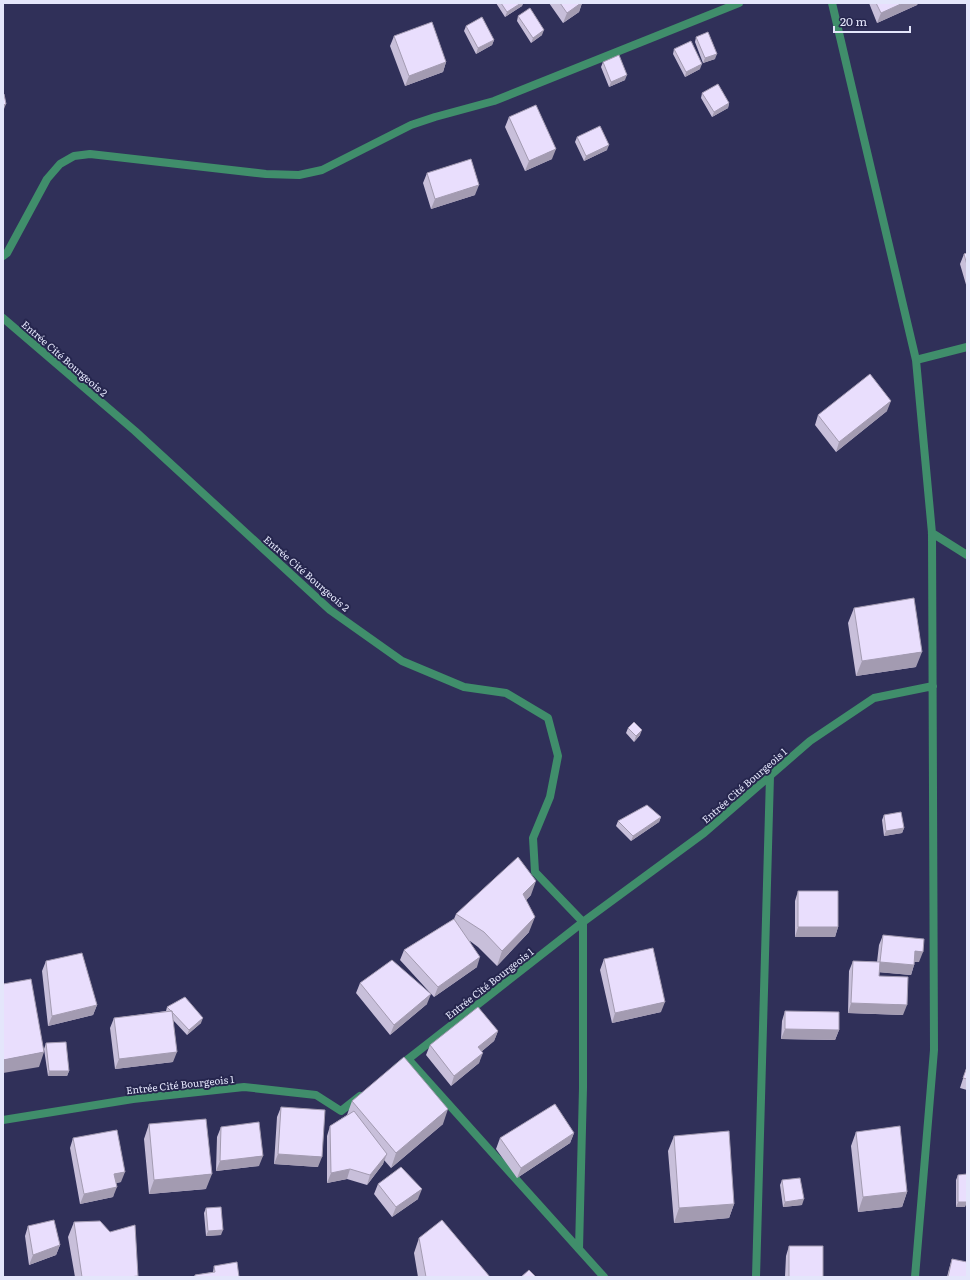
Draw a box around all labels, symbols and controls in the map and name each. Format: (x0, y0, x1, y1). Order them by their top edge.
scale bar (834, 8, 910, 34)
text: 20 m (840, 12, 867, 30)
street label: Entrée Cité Bourgeois 2 (19, 316, 111, 400)
street label: Entrée Cité Bourgeois 2 (261, 531, 353, 615)
street label: Entrée Cité Bourgeois 1 (698, 744, 790, 826)
street label: Entrée Cité Bourgeois 1 (442, 944, 536, 1022)
street label: Entrée Cité Bourgeois 1 (125, 1071, 235, 1097)

